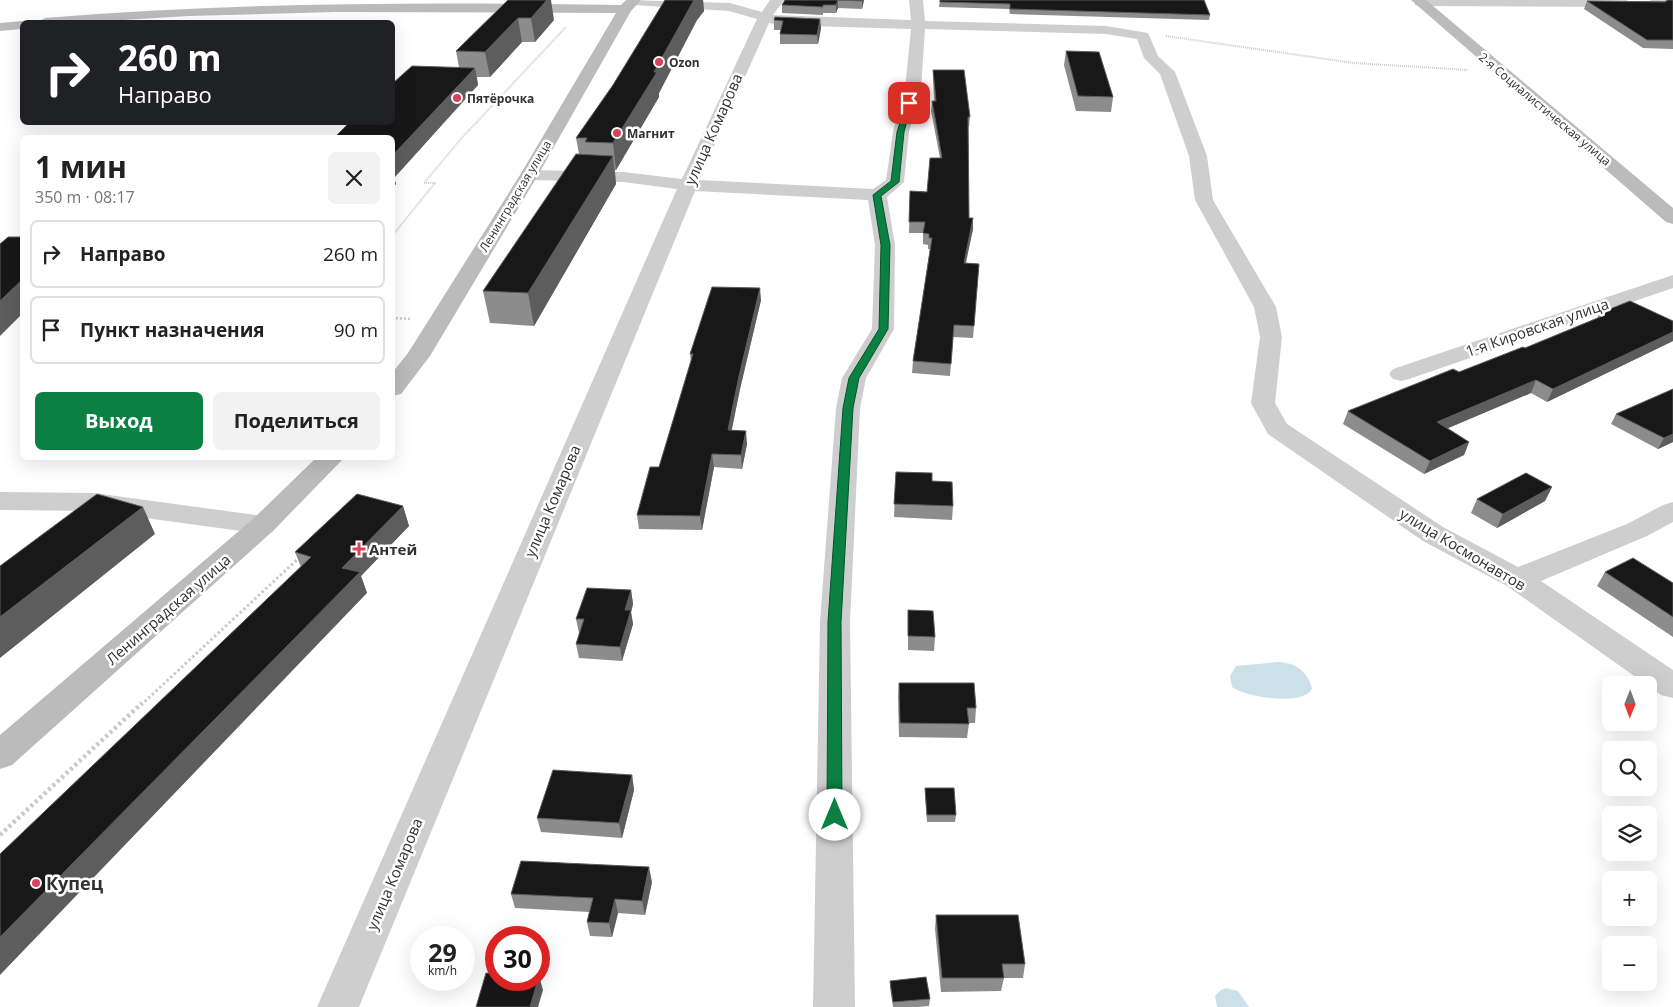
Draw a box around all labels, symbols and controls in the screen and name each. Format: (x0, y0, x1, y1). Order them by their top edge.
text: 260 m (118, 34, 222, 81)
icon: right (35, 40, 100, 105)
street label: 2-я Социалистическая улица (1475, 49, 1615, 169)
place label: Ozon (669, 54, 700, 71)
marker: Ozon (653, 56, 665, 68)
street label: улица Комарова (679, 70, 747, 188)
text: Направо (118, 79, 212, 109)
pin (888, 82, 930, 124)
icon: arrive (895, 89, 923, 117)
place label: Пятёрочка (467, 90, 534, 107)
marker: Пятёрочка (451, 92, 463, 104)
place label: Магнит (627, 125, 675, 142)
marker: Магнит (611, 127, 623, 139)
street label: Ленинградская улица (475, 137, 555, 255)
text: 1 мин (35, 146, 127, 187)
button: close (328, 152, 380, 204)
text: 350 m · 08:17 (35, 186, 135, 208)
icon: right (37, 240, 65, 268)
text: Направо (80, 241, 166, 267)
text: 260 m (323, 241, 378, 267)
street label: 1-я Кировская улица (1463, 293, 1611, 361)
icon: arrive (37, 316, 65, 344)
text: Пункт назначения (80, 317, 265, 343)
text: 90 m (334, 317, 378, 343)
button: Выход (35, 392, 203, 450)
button: Поделиться (213, 392, 380, 450)
street label: улица Комарова (519, 442, 585, 560)
street label: улица Космонавтов (1396, 503, 1530, 595)
place label: Антей (369, 539, 417, 559)
marker: Антей (353, 543, 365, 555)
street label: Ленинградская улица (101, 549, 235, 669)
north arrow (1602, 676, 1658, 731)
map controls (1602, 676, 1657, 991)
button: search (1602, 741, 1657, 796)
position arrow (808, 788, 860, 840)
button: layers (1602, 806, 1657, 861)
street label: улица Комарова (361, 815, 427, 933)
place label: Купец (46, 871, 104, 895)
button: + (1602, 871, 1657, 926)
marker: Купец (30, 877, 42, 889)
speed limit sign: 30 (485, 926, 550, 991)
text: 29 (428, 935, 457, 969)
button: − (1602, 936, 1657, 991)
text: km/h (428, 962, 457, 979)

